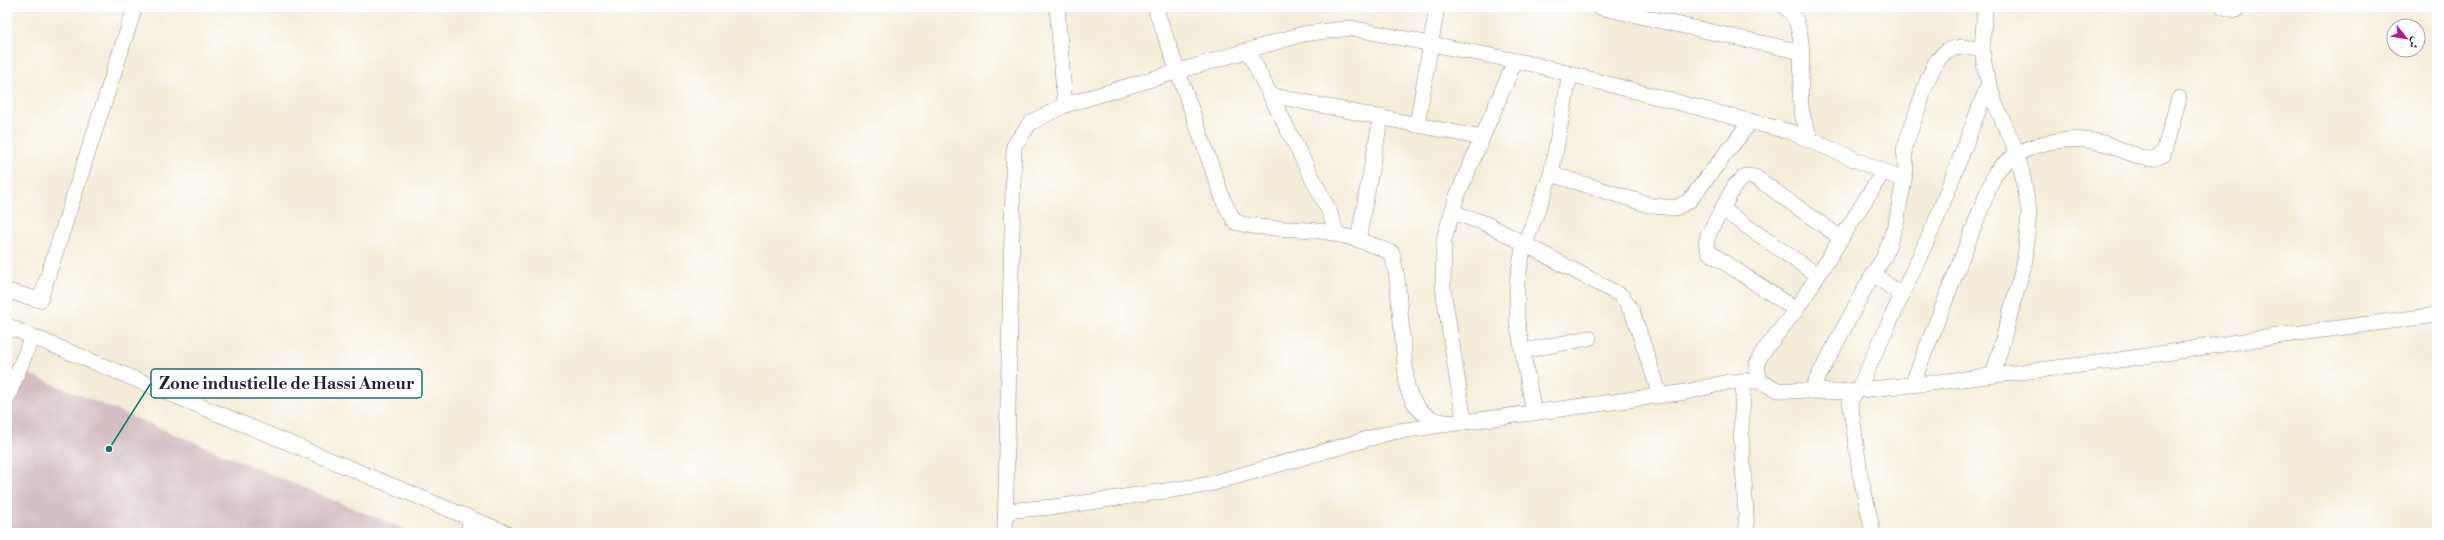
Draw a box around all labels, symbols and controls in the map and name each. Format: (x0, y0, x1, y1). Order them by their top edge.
north arrow (2386, 18, 2426, 58)
text: ش (2405, 34, 2423, 51)
callout: Zone industielle de Hassi Ameur (151, 369, 422, 398)
text: Zone industielle de Hassi Ameur (159, 373, 415, 395)

